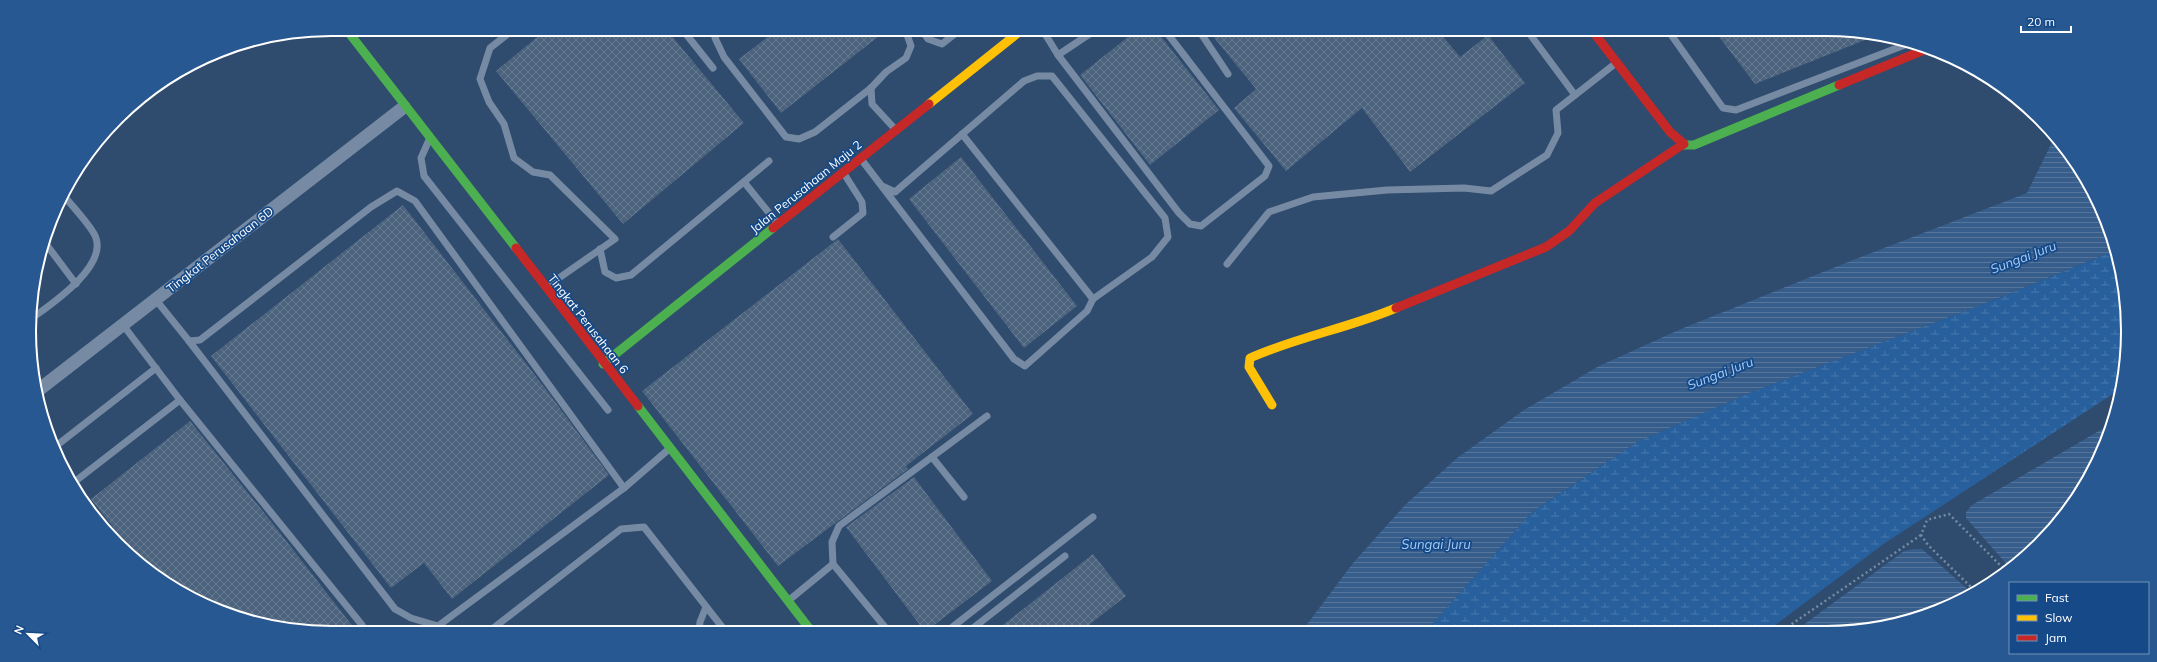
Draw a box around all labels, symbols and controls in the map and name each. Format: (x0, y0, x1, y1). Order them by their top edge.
scale bar (2021, 8, 2071, 34)
text: 20 m (2027, 14, 2055, 29)
street label: Jalan Perusahaan Maju 2 (747, 137, 864, 236)
street label: Tingkat Perusahaan 6D (163, 203, 276, 296)
water label: Sungai Juru (1988, 237, 2058, 277)
street label: Tingkat Perusahaan 6 (545, 271, 632, 377)
water label: Sungai Juru (1685, 353, 1755, 393)
water label: Sungai Juru (1401, 536, 1471, 552)
legend (2009, 582, 2149, 654)
text: Fast (2045, 590, 2069, 605)
text: Slow (2045, 610, 2073, 625)
north arrow (8, 614, 48, 654)
text: N (11, 623, 27, 637)
text: Jam (2045, 630, 2067, 645)

